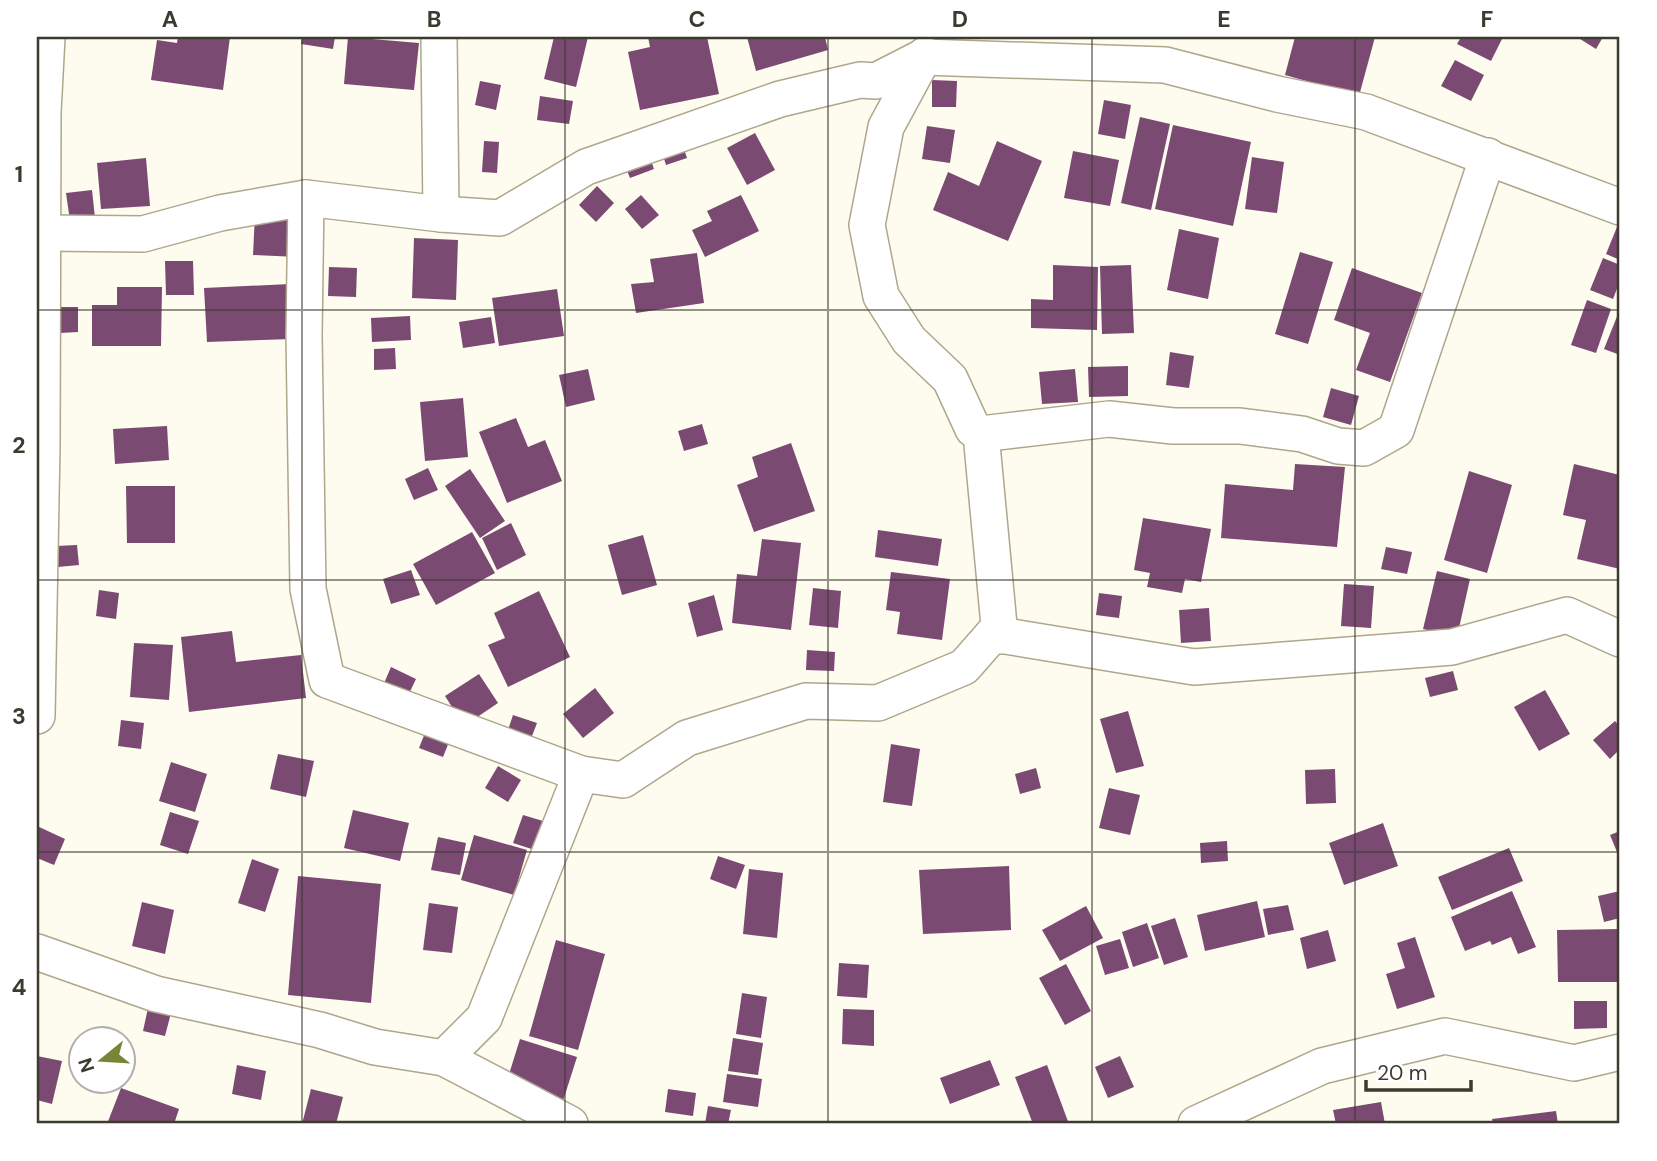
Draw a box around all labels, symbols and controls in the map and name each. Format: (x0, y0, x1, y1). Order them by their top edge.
text: A (162, 4, 178, 34)
text: B (427, 4, 441, 34)
text: C (689, 4, 705, 34)
text: D (952, 4, 968, 34)
text: E (1217, 4, 1231, 34)
text: F (1481, 4, 1494, 34)
text: 1 (15, 159, 23, 189)
text: 2 (12, 430, 26, 460)
text: 3 (12, 701, 26, 731)
text: 4 (12, 972, 27, 1002)
north arrow (66, 1024, 136, 1094)
scale bar (1366, 1049, 1472, 1093)
text: N (72, 1055, 100, 1076)
text: 20 m (1377, 1059, 1428, 1087)

